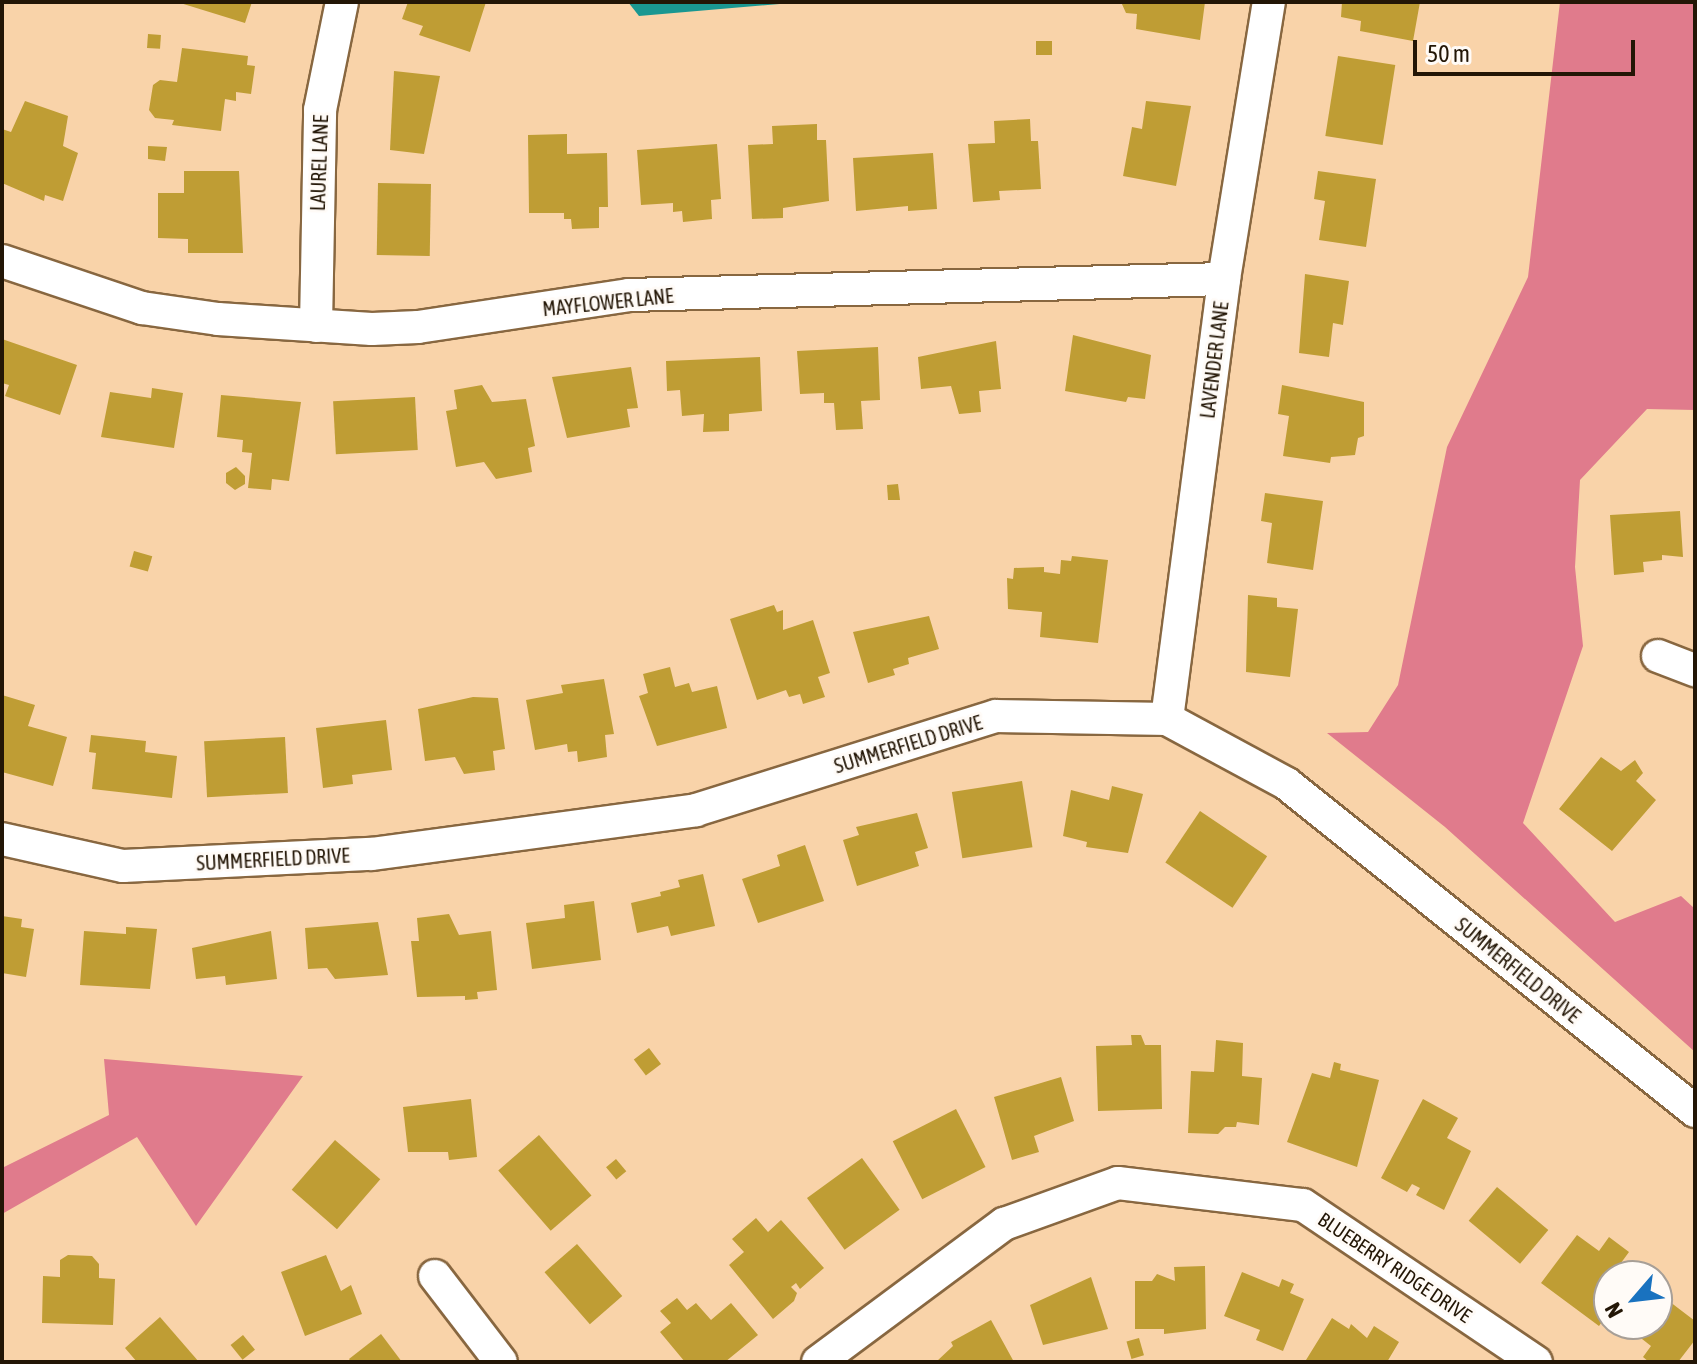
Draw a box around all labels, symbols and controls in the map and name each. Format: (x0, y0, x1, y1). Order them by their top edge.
scale bar (1417, 24, 1639, 74)
text: 50 m (1427, 40, 1470, 67)
street label: LAUREL LANE (305, 115, 333, 211)
street label: MAYFLOWER LANE (541, 283, 675, 321)
street label: LAVENDER LANE (1195, 300, 1233, 420)
street label: SUMMERFIELD DRIVE (831, 710, 985, 778)
street label: SUMMERFIELD DRIVE (196, 843, 350, 875)
street label: SUMMERFIELD DRIVE (1451, 912, 1585, 1028)
street label: BLUEBERRY RIDGE DRIVE (1314, 1207, 1476, 1327)
north arrow (1593, 1260, 1673, 1340)
text: N (1599, 1298, 1628, 1322)

